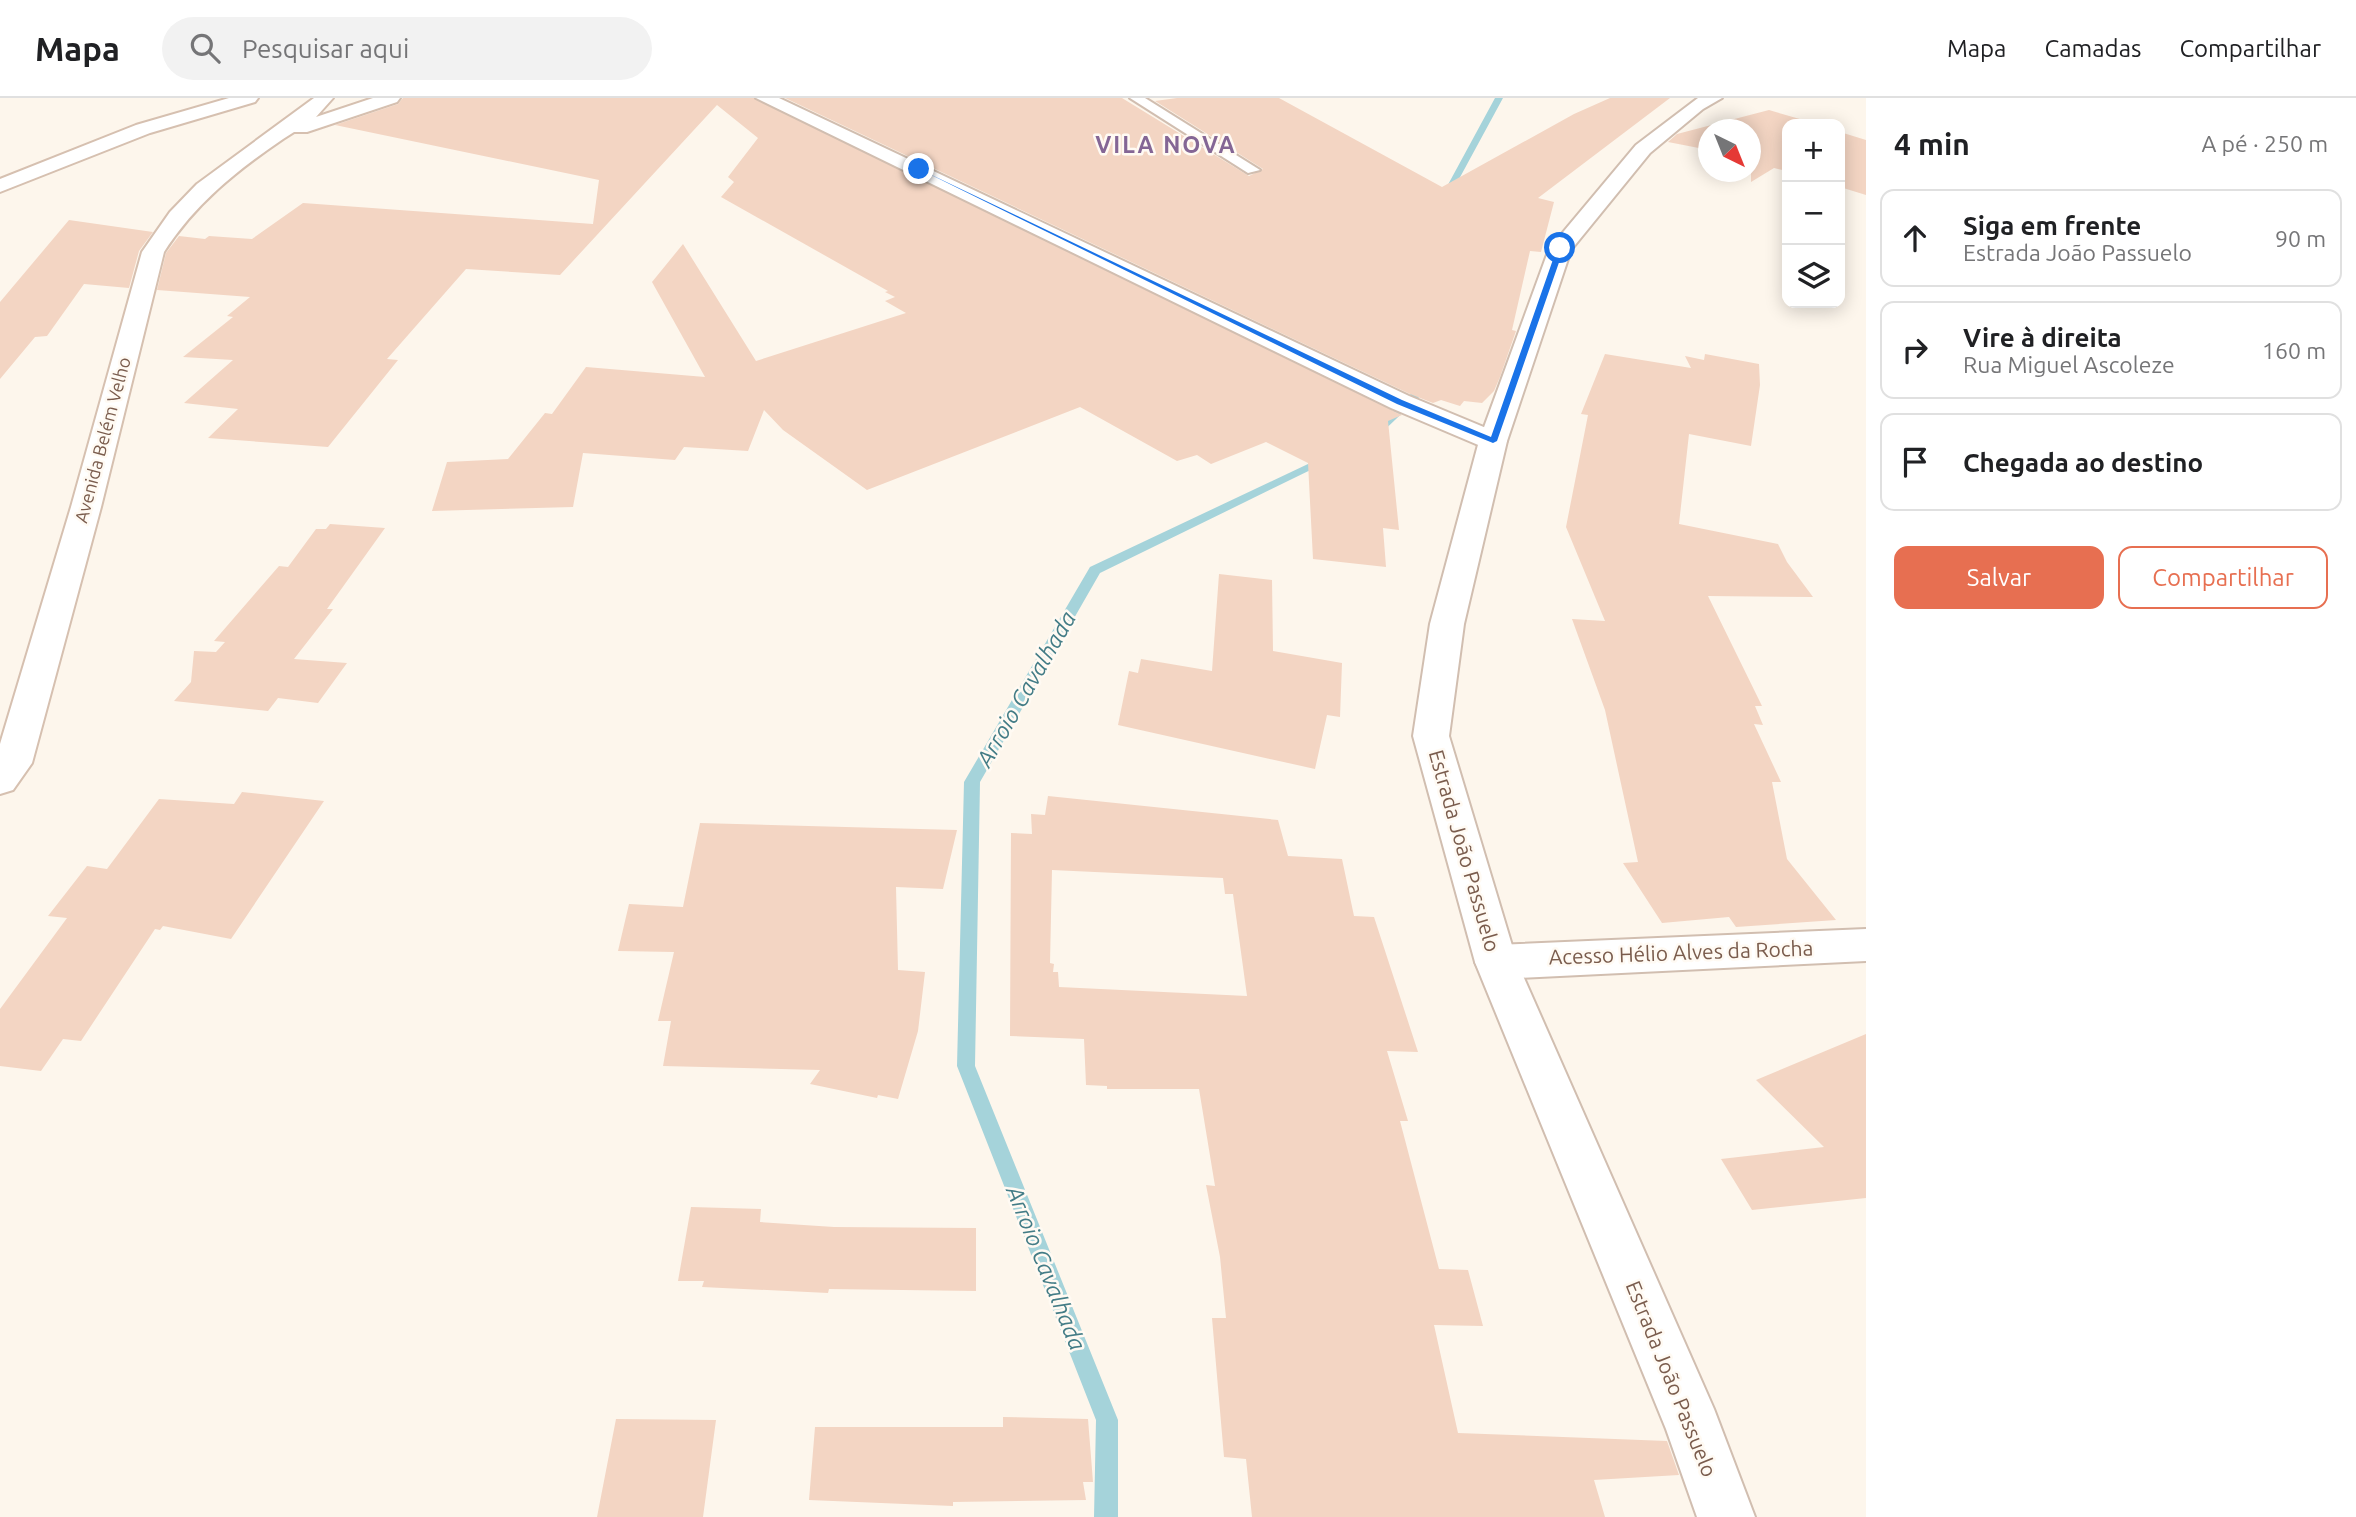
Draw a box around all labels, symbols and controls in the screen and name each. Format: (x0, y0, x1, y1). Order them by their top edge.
search box (162, 17, 652, 80)
icon: search (186, 29, 224, 67)
text: Mapa (35, 30, 120, 67)
text: Pesquisar aqui (242, 34, 409, 63)
text: Mapa (1947, 35, 2006, 62)
text: Camadas (2044, 35, 2141, 62)
text: Compartilhar (2179, 35, 2321, 62)
north arrow (1698, 119, 1761, 182)
map controls (1782, 119, 1845, 308)
button: + (1782, 119, 1845, 182)
text: 4 min (1894, 127, 1970, 161)
text: A pé · 250 m (2201, 131, 2328, 156)
district label: VILA NOVA (1095, 132, 1237, 157)
route end (903, 153, 934, 184)
button: − (1782, 182, 1845, 245)
text: Siga em frente (1963, 211, 2141, 240)
icon: ahead (1896, 219, 1934, 257)
text: 90 m (2275, 226, 2326, 251)
route start (1544, 232, 1575, 263)
text: Estrada João Passuelo (1963, 240, 2192, 265)
button: layers (1782, 245, 1845, 308)
text: Vire à direita (1963, 323, 2122, 352)
icon: right (1896, 331, 1934, 369)
text: 160 m (2262, 338, 2326, 363)
text: Rua Miguel Ascoleze (1963, 352, 2175, 377)
street label: Avenida Belém Velho (70, 355, 134, 525)
icon: arrive (1896, 443, 1934, 481)
text: Chegada ao destino (1963, 448, 2203, 477)
button: Salvar (1894, 546, 2104, 609)
button: Compartilhar (2118, 546, 2328, 609)
water label: Arroio Cavalhada (971, 607, 1080, 772)
street label: Estrada João Passuelo (1425, 747, 1505, 955)
street label: Acesso Hélio Alves da Rocha (1548, 935, 1814, 969)
water label: Arroio Cavalhada (1002, 1181, 1091, 1354)
street label: Estrada João Passuelo (1622, 1277, 1722, 1480)

